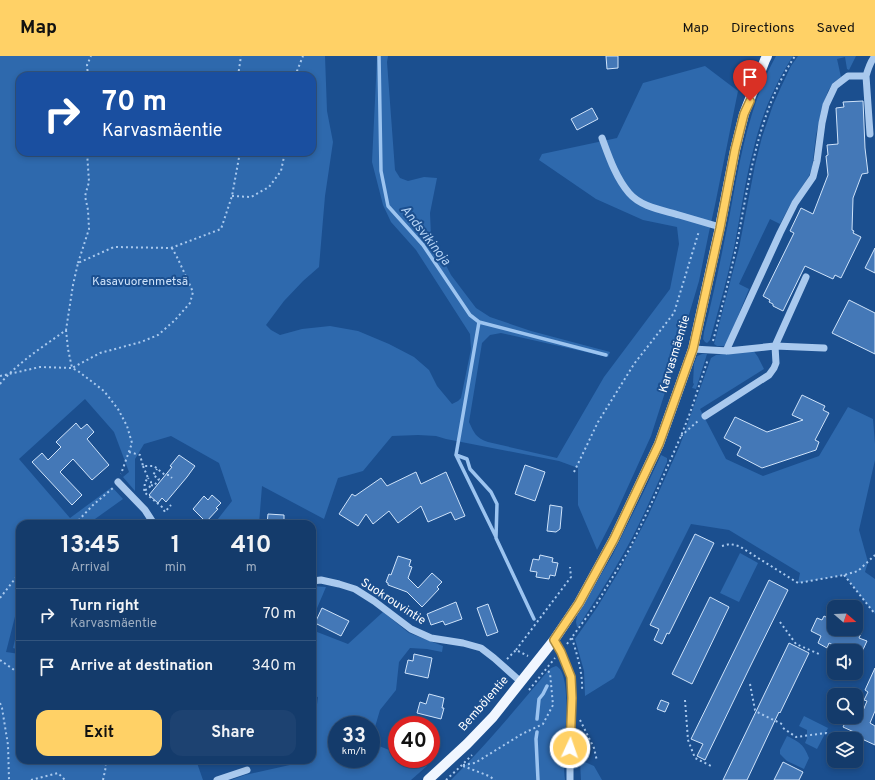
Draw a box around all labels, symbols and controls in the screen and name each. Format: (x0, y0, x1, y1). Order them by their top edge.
text: Map (20, 16, 57, 40)
text: Map (683, 20, 709, 37)
text: Directions (731, 20, 795, 37)
text: Saved (817, 20, 855, 37)
pin (733, 60, 767, 101)
icon: arrive (739, 66, 761, 88)
text: 70 m (102, 85, 167, 121)
icon: right (36, 88, 88, 140)
text: Karvasmäentie (102, 120, 222, 143)
water label: Andsvikinoja (397, 203, 454, 269)
park label: Kasavuorenmetsä (92, 274, 188, 290)
street label: Karvasmäentie (656, 313, 694, 395)
text: 13:45 (60, 531, 120, 561)
text: 1 (171, 531, 180, 561)
text: 410 (231, 531, 272, 561)
text: Arrival (71, 560, 110, 576)
text: min (165, 560, 186, 576)
text: m (246, 560, 257, 576)
street label: Suokrouvintie (357, 575, 429, 629)
text: Turn right (70, 597, 139, 616)
north arrow (827, 600, 863, 636)
map controls (827, 600, 863, 768)
icon: right (36, 604, 58, 626)
text: 70 m (263, 605, 296, 624)
text: Karvasmäentie (70, 616, 157, 632)
button: sound (827, 644, 863, 680)
icon: arrive (36, 656, 58, 678)
text: Arrive at destination (70, 657, 213, 676)
text: 340 m (252, 657, 296, 676)
street label: Bembölentie (456, 673, 512, 735)
button: search (827, 688, 863, 724)
button: Exit (36, 710, 162, 756)
button: Share (170, 710, 296, 756)
speed limit sign: 40 (388, 716, 440, 768)
text: 33 (342, 724, 366, 750)
position arrow (549, 727, 591, 769)
button: layers (827, 732, 863, 768)
text: km/h (342, 745, 366, 758)

